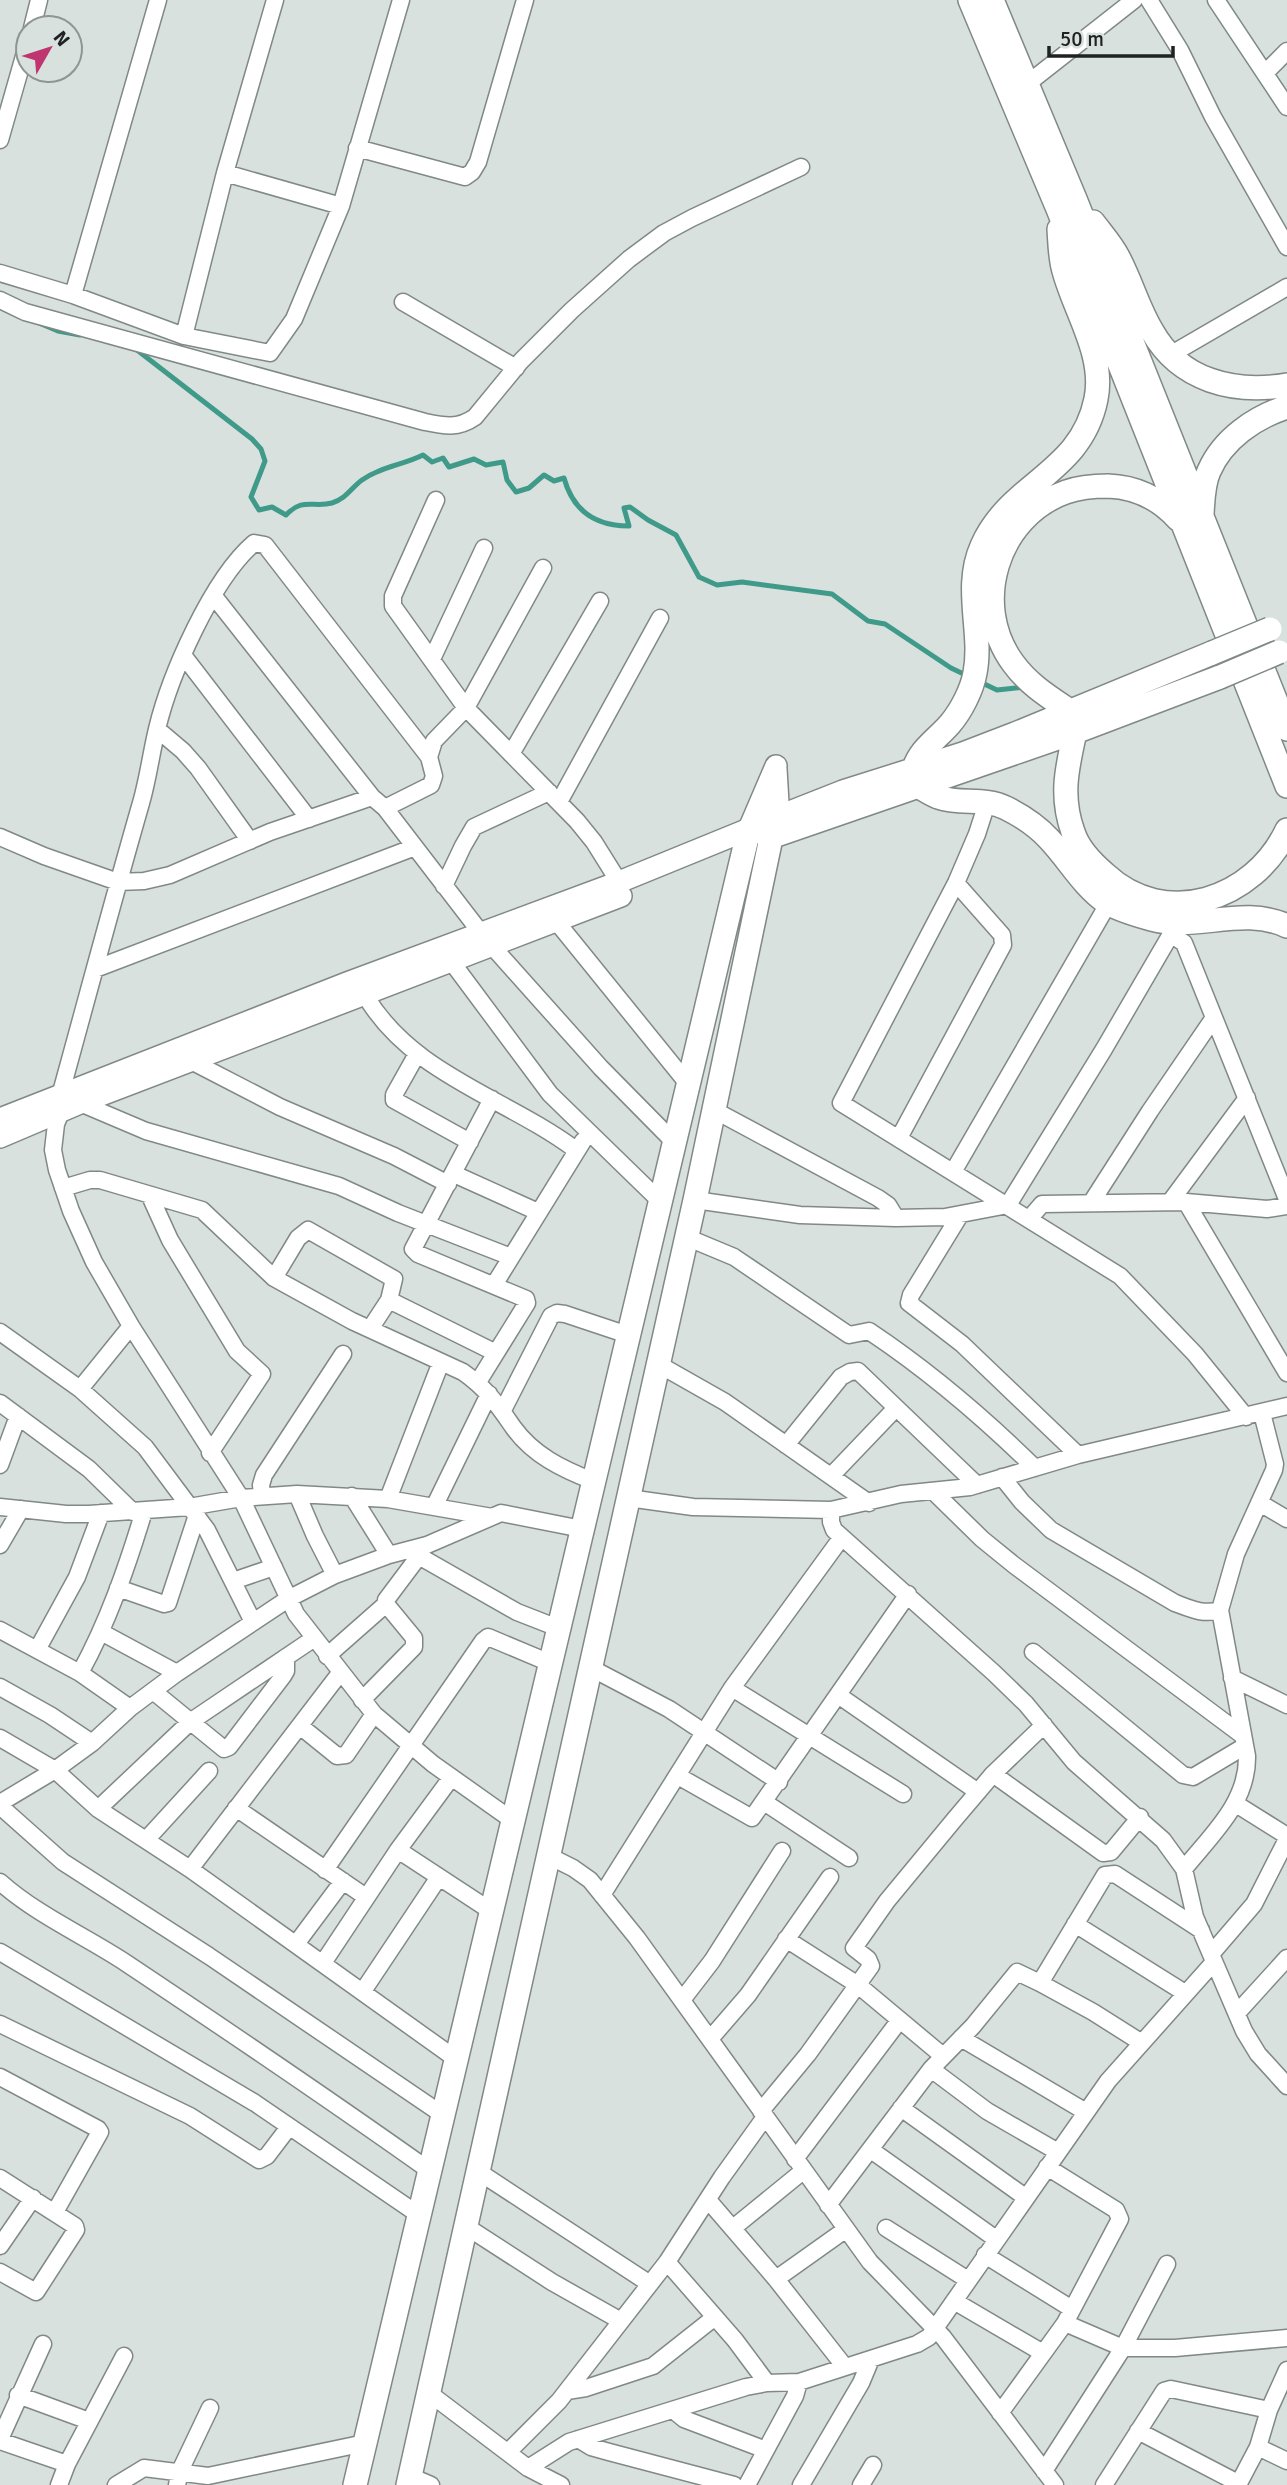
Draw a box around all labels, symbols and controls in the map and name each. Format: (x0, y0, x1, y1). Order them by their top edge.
north arrow (14, 14, 84, 84)
scale bar (1049, 14, 1173, 58)
text: N (48, 26, 75, 52)
text: 50 m (1060, 26, 1104, 52)

